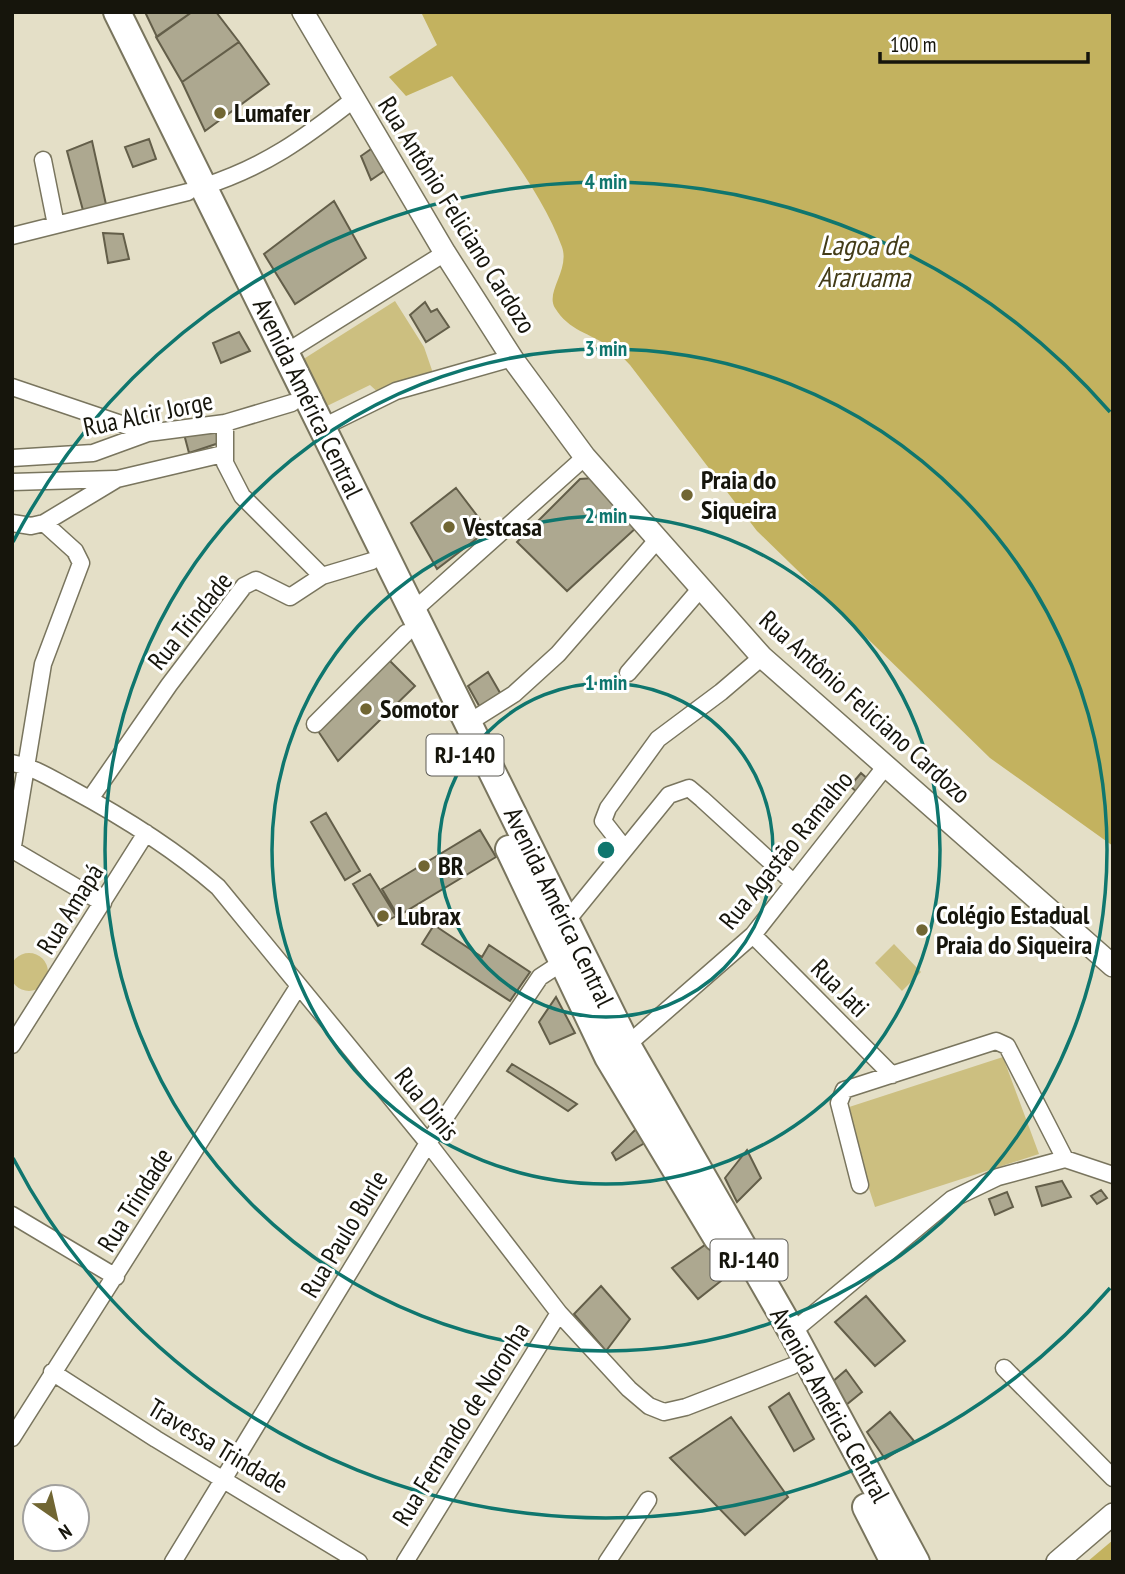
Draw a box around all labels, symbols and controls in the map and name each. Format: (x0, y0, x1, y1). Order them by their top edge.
scale bar (880, 21, 1088, 65)
text: 100 m (890, 31, 936, 58)
street label: Rua Antônio Feliciano Cardozo (371, 90, 544, 339)
place label: Lumafer (234, 96, 311, 129)
marker: Lumafer (212, 105, 228, 121)
text: 4 min (585, 168, 627, 195)
water label: Lagoa de Araruama (818, 226, 912, 295)
street label: Avenida América Central (246, 293, 371, 503)
text: 3 min (585, 335, 627, 362)
street label: Rua Alcir Jorge (80, 384, 216, 443)
place label: Praia do Siqueira (701, 463, 777, 526)
marker: Praia do Siqueira (679, 487, 695, 503)
text: 2 min (585, 502, 627, 529)
place label: Vestcasa (462, 510, 542, 543)
marker: Vestcasa (441, 519, 457, 535)
street label: Rua Trindade (140, 565, 239, 676)
street label: Rua Antônio Feliciano Cardozo (753, 603, 978, 810)
text: 1 min (585, 669, 627, 696)
place label: Somotor (380, 692, 459, 725)
marker: Somotor (358, 701, 374, 717)
road number: RJ-140 (426, 734, 504, 776)
street label: Rua Agastão Ramalho (712, 764, 860, 936)
street label: Avenida América Central (497, 802, 622, 1012)
centre of rings (594, 838, 618, 862)
place label: BR (438, 849, 464, 882)
street label: Rua Amapá (29, 857, 110, 960)
marker: BR (416, 858, 432, 874)
place label: Colégio Estadual Praia do Siqueira (936, 898, 1092, 961)
place label: Lubrax (397, 899, 461, 932)
marker: Lubrax (375, 908, 391, 924)
marker: Colégio Estadual Praia do Siqueira (914, 922, 930, 938)
street label: Rua Jati (804, 952, 876, 1024)
street label: Rua Dinis (388, 1060, 467, 1147)
street label: Rua Trindade (90, 1142, 179, 1258)
street label: Rua Paulo Burle (293, 1164, 394, 1303)
road number: RJ-140 (710, 1240, 788, 1280)
street label: Avenida América Central (763, 1302, 898, 1508)
street label: Rua Fernando de Noronha (385, 1316, 537, 1532)
street label: Travessa Trindade (142, 1391, 294, 1500)
north arrow (21, 1483, 91, 1553)
text: N (55, 1519, 76, 1545)

